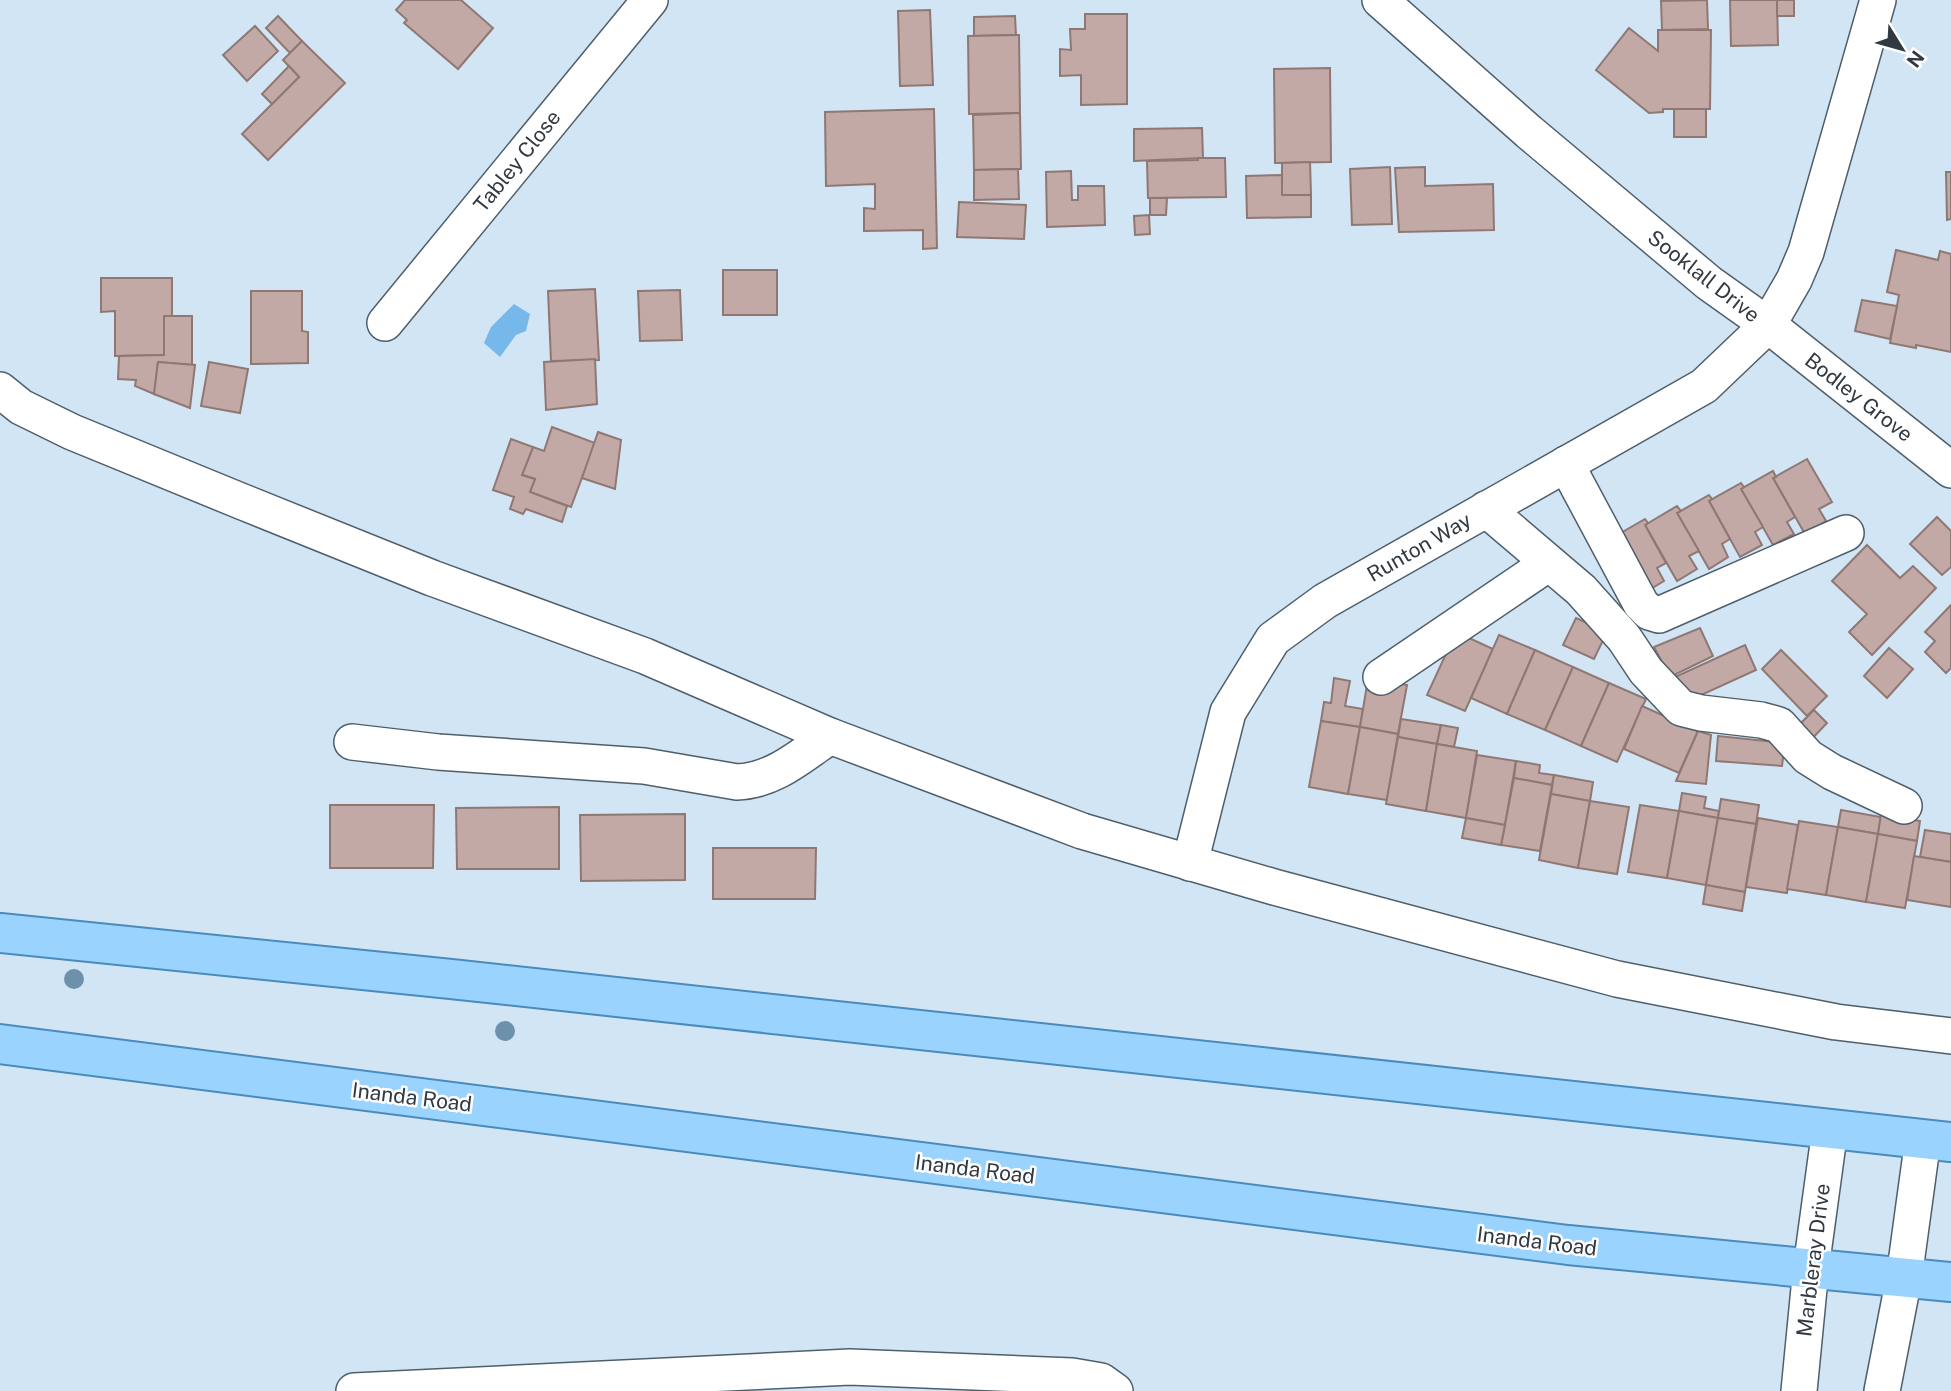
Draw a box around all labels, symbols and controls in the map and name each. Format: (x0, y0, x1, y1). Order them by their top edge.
north arrow (1867, 14, 1937, 84)
text: N (1902, 47, 1929, 72)
street label: Tabley Close (468, 105, 566, 217)
street label: Sooklall Drive (1643, 225, 1765, 327)
street label: Bodley Grove (1800, 347, 1918, 447)
street label: Runton Way (1362, 507, 1476, 587)
street label: Inanda Road (351, 1077, 473, 1117)
street label: Inanda Road (914, 1149, 1036, 1189)
street label: Marbleray Drive (1791, 1182, 1835, 1338)
street label: Inanda Road (1476, 1221, 1598, 1261)

